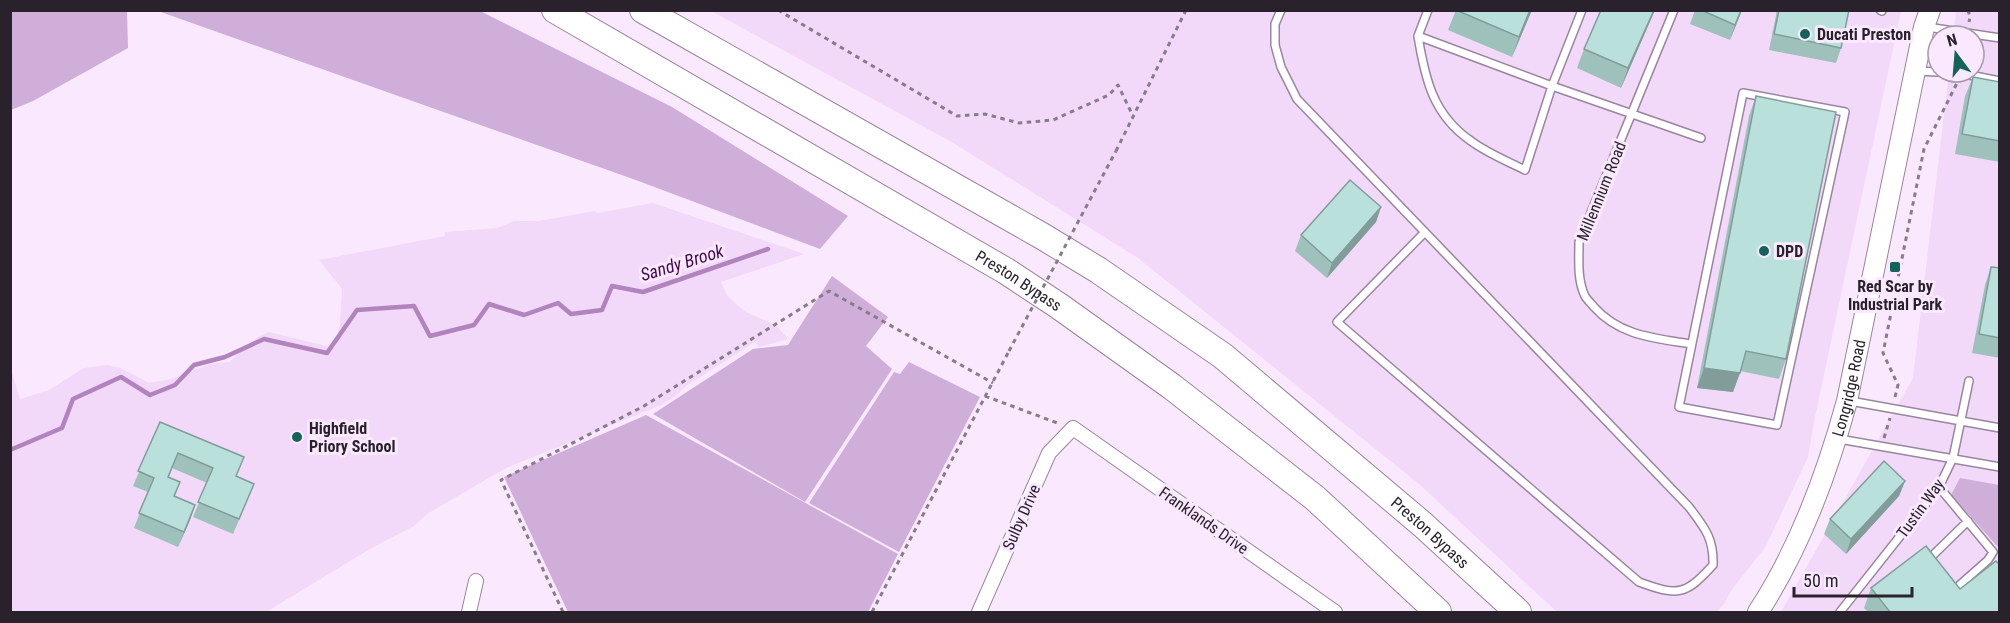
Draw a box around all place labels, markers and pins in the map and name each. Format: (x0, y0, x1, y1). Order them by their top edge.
place label: Ducati Preston (1817, 25, 1911, 44)
marker: Ducati Preston (1798, 27, 1812, 41)
place label: DPD (1776, 242, 1803, 261)
marker: DPD (1757, 244, 1771, 258)
marker: Red Scar by Industrial Park (1888, 260, 1902, 274)
place label: Red Scar by Industrial Park (1848, 277, 1942, 314)
place label: Highfield Priory School (309, 419, 395, 456)
marker: Highfield Priory School (290, 430, 304, 444)

